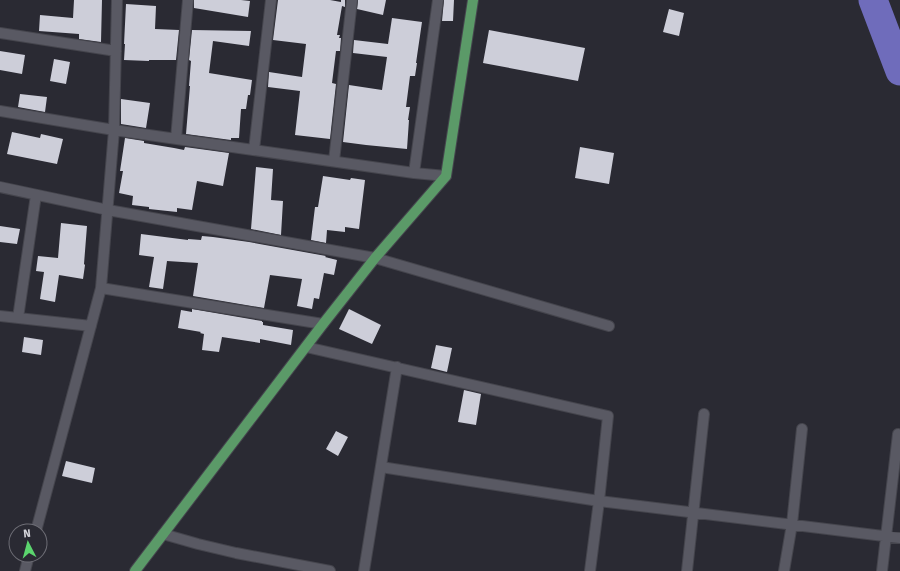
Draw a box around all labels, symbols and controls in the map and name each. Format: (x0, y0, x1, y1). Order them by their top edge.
north arrow (8, 523, 48, 563)
text: N (23, 527, 31, 540)

